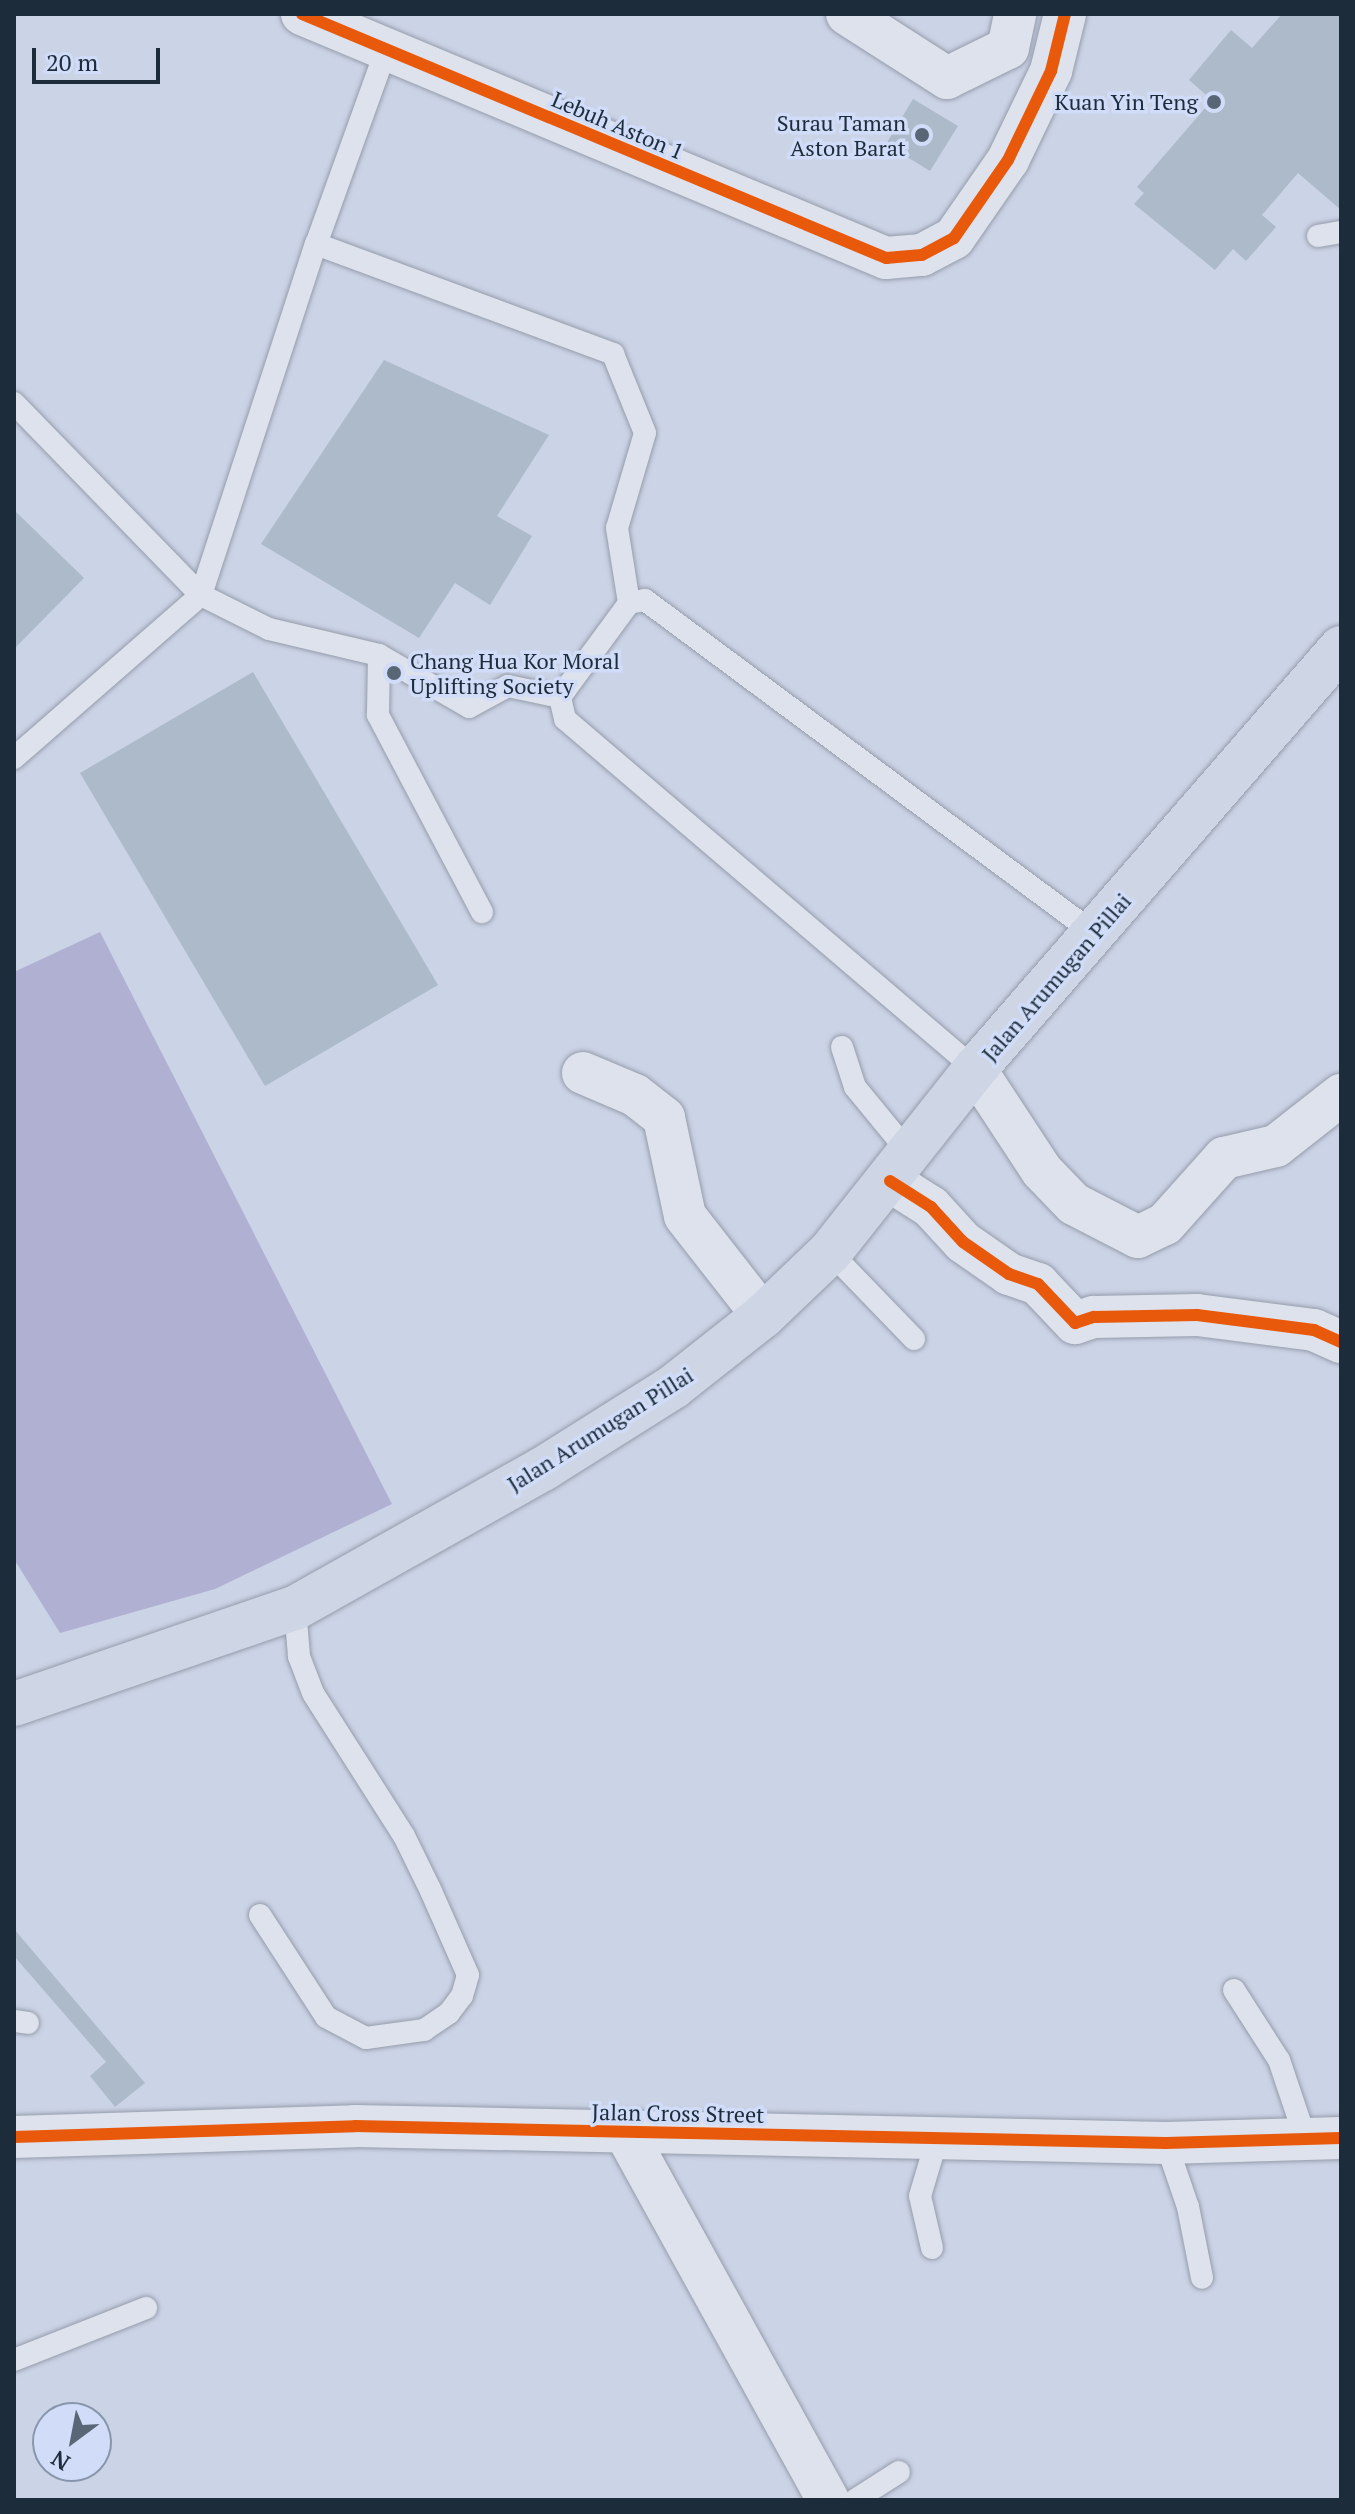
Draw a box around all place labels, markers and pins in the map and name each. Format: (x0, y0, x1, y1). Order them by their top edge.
place label: Kuan Yin Teng (1054, 89, 1198, 115)
marker: Kuan Yin Teng (1205, 93, 1223, 111)
place label: Surau Taman Aston Barat (777, 109, 906, 160)
marker: Surau Taman Aston Barat (913, 126, 931, 144)
place label: Chang Hua Kor Moral Uplifting Society (410, 647, 620, 698)
marker: Chang Hua Kor Moral Uplifting Society (385, 664, 403, 682)

